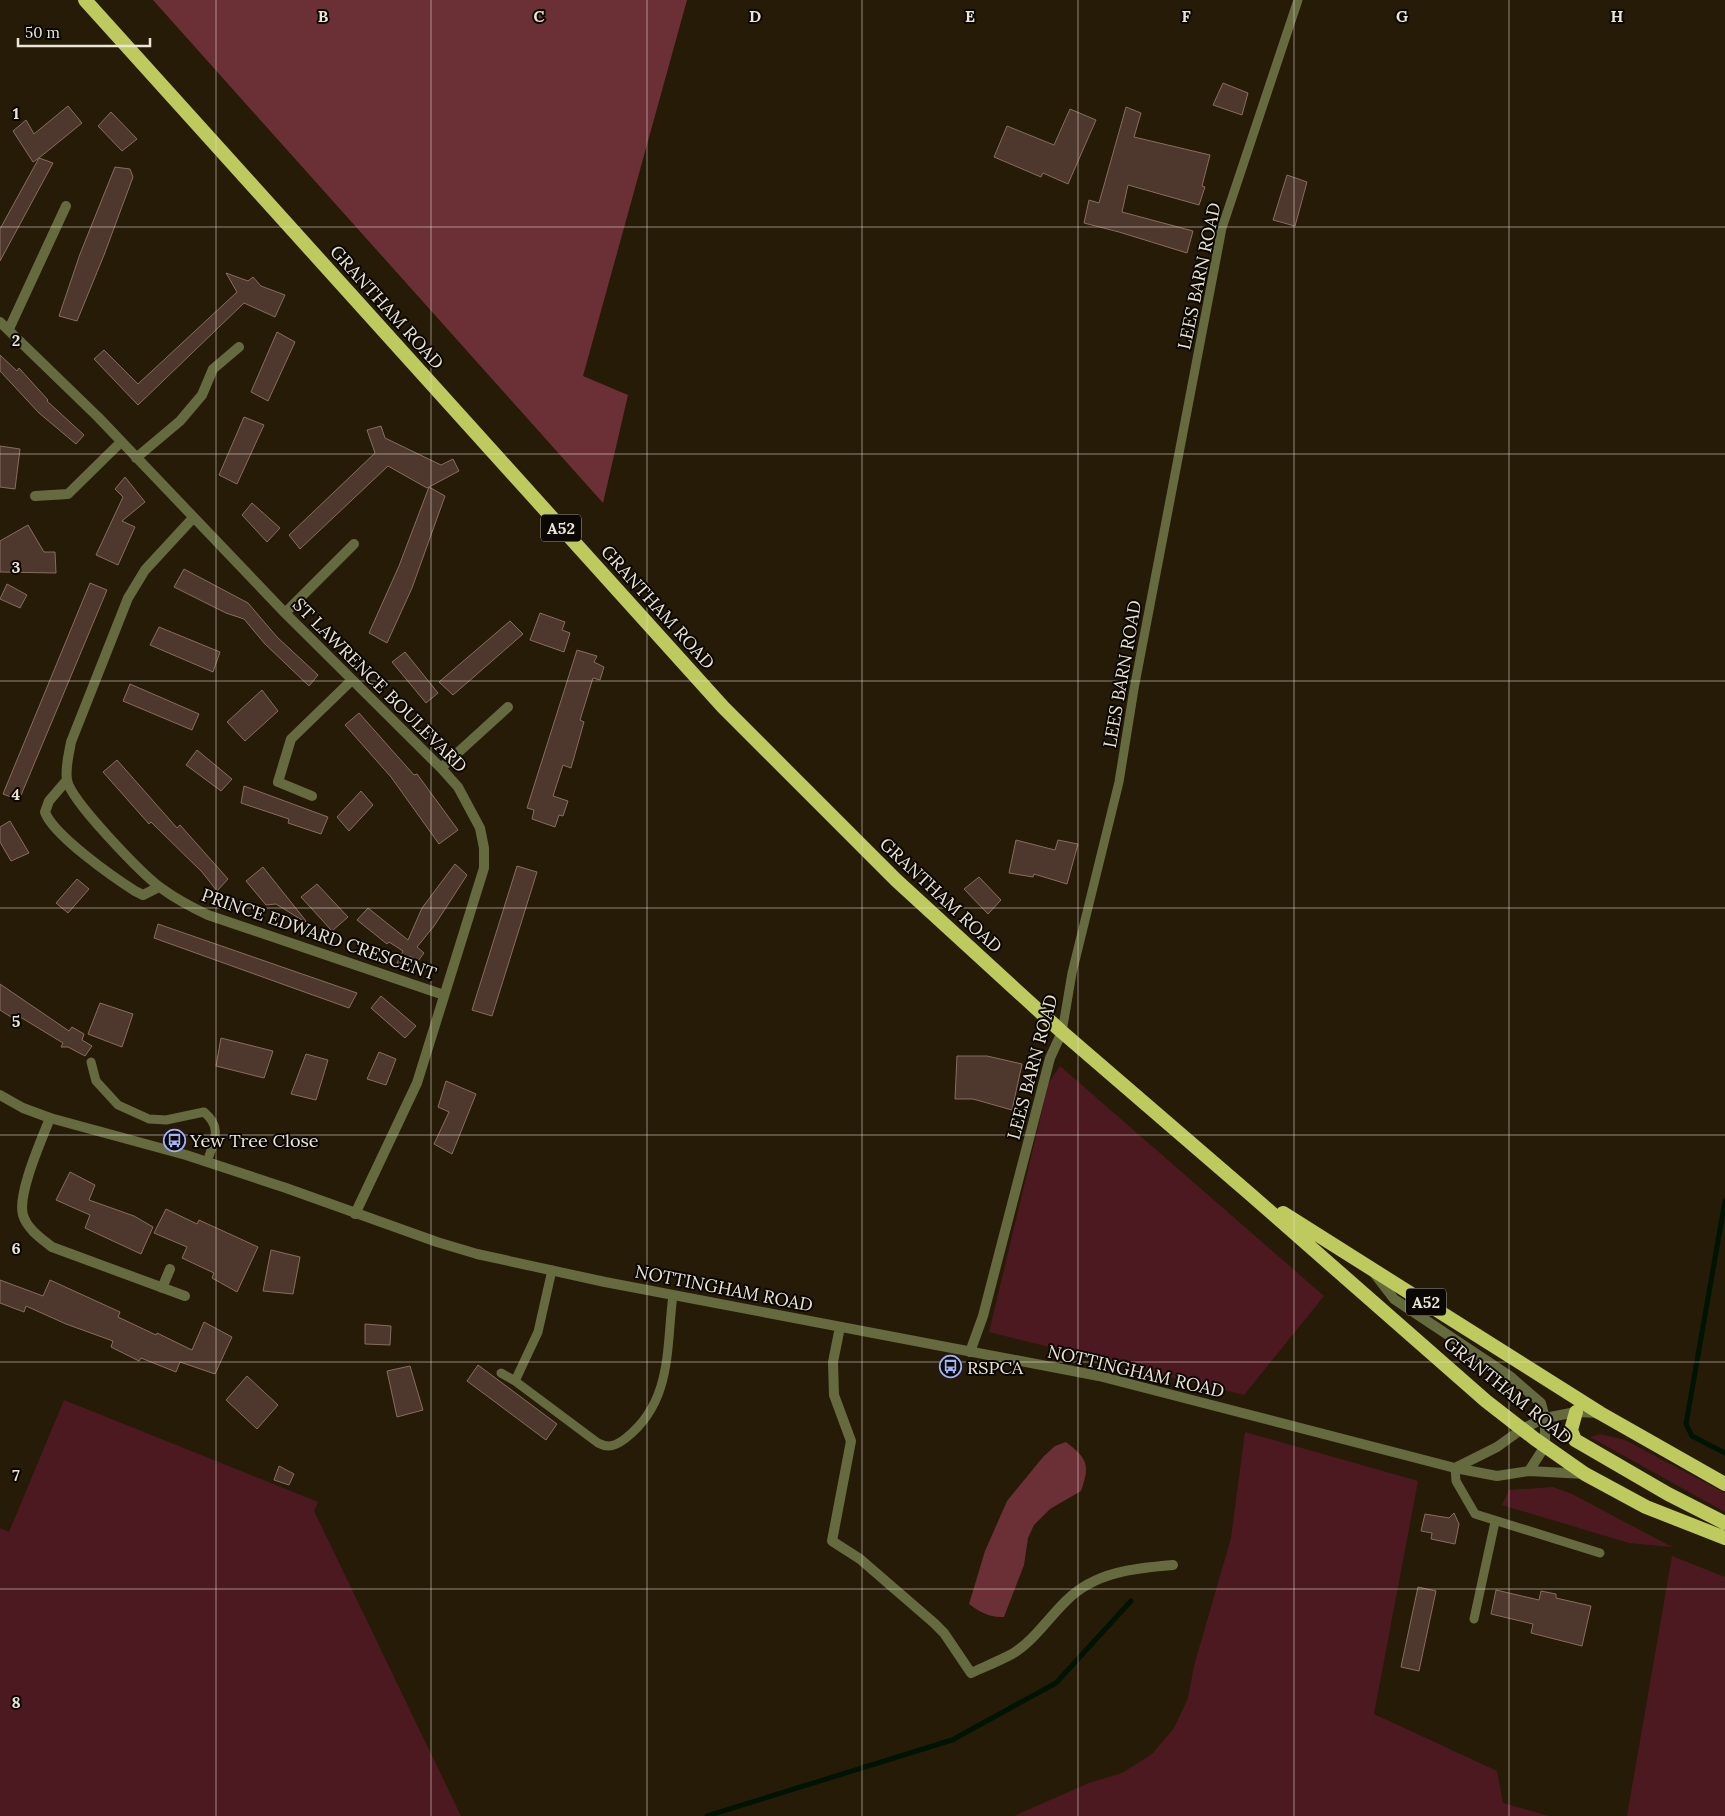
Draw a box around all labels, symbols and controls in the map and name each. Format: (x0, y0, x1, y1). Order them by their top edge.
text: B (318, 6, 329, 26)
text: C (533, 6, 545, 26)
text: D (749, 6, 761, 26)
text: E (965, 6, 975, 26)
text: F (1181, 6, 1191, 26)
text: G (1396, 6, 1408, 26)
text: H (1611, 6, 1624, 26)
scale bar (18, 15, 150, 47)
text: 50 m (25, 23, 60, 42)
text: 1 (13, 103, 19, 123)
street label: LEES BARN ROAD (1172, 201, 1226, 351)
street label: GRANTHAM ROAD (325, 240, 449, 374)
text: 2 (12, 330, 20, 350)
road number: A52 (541, 514, 581, 542)
street label: GRANTHAM ROAD (596, 540, 720, 674)
text: 3 (12, 557, 21, 577)
street label: ST LAWRENCE BOULEVARD (288, 593, 472, 777)
street label: LEES BARN ROAD (1098, 598, 1146, 750)
text: 4 (12, 784, 21, 804)
street label: GRANTHAM ROAD (875, 832, 1007, 958)
street label: PRINCE EDWARD CRESCENT (199, 883, 440, 985)
street label: LEES BARN ROAD (1002, 992, 1062, 1142)
text: 5 (12, 1011, 21, 1031)
bus stop icon: Yew Tree Close (162, 1128, 186, 1152)
place label: Yew Tree Close (189, 1129, 319, 1152)
text: 6 (11, 1238, 21, 1258)
street label: NOTTINGHAM ROAD (633, 1259, 815, 1317)
road number: A52 (1406, 1288, 1446, 1315)
street label: GRANTHAM ROAD (1439, 1331, 1577, 1449)
street label: NOTTINGHAM ROAD (1045, 1339, 1227, 1403)
bus stop icon: RSPCA (939, 1355, 963, 1379)
place label: RSPCA (967, 1356, 1024, 1379)
text: 7 (12, 1465, 20, 1485)
text: 8 (11, 1692, 21, 1712)

